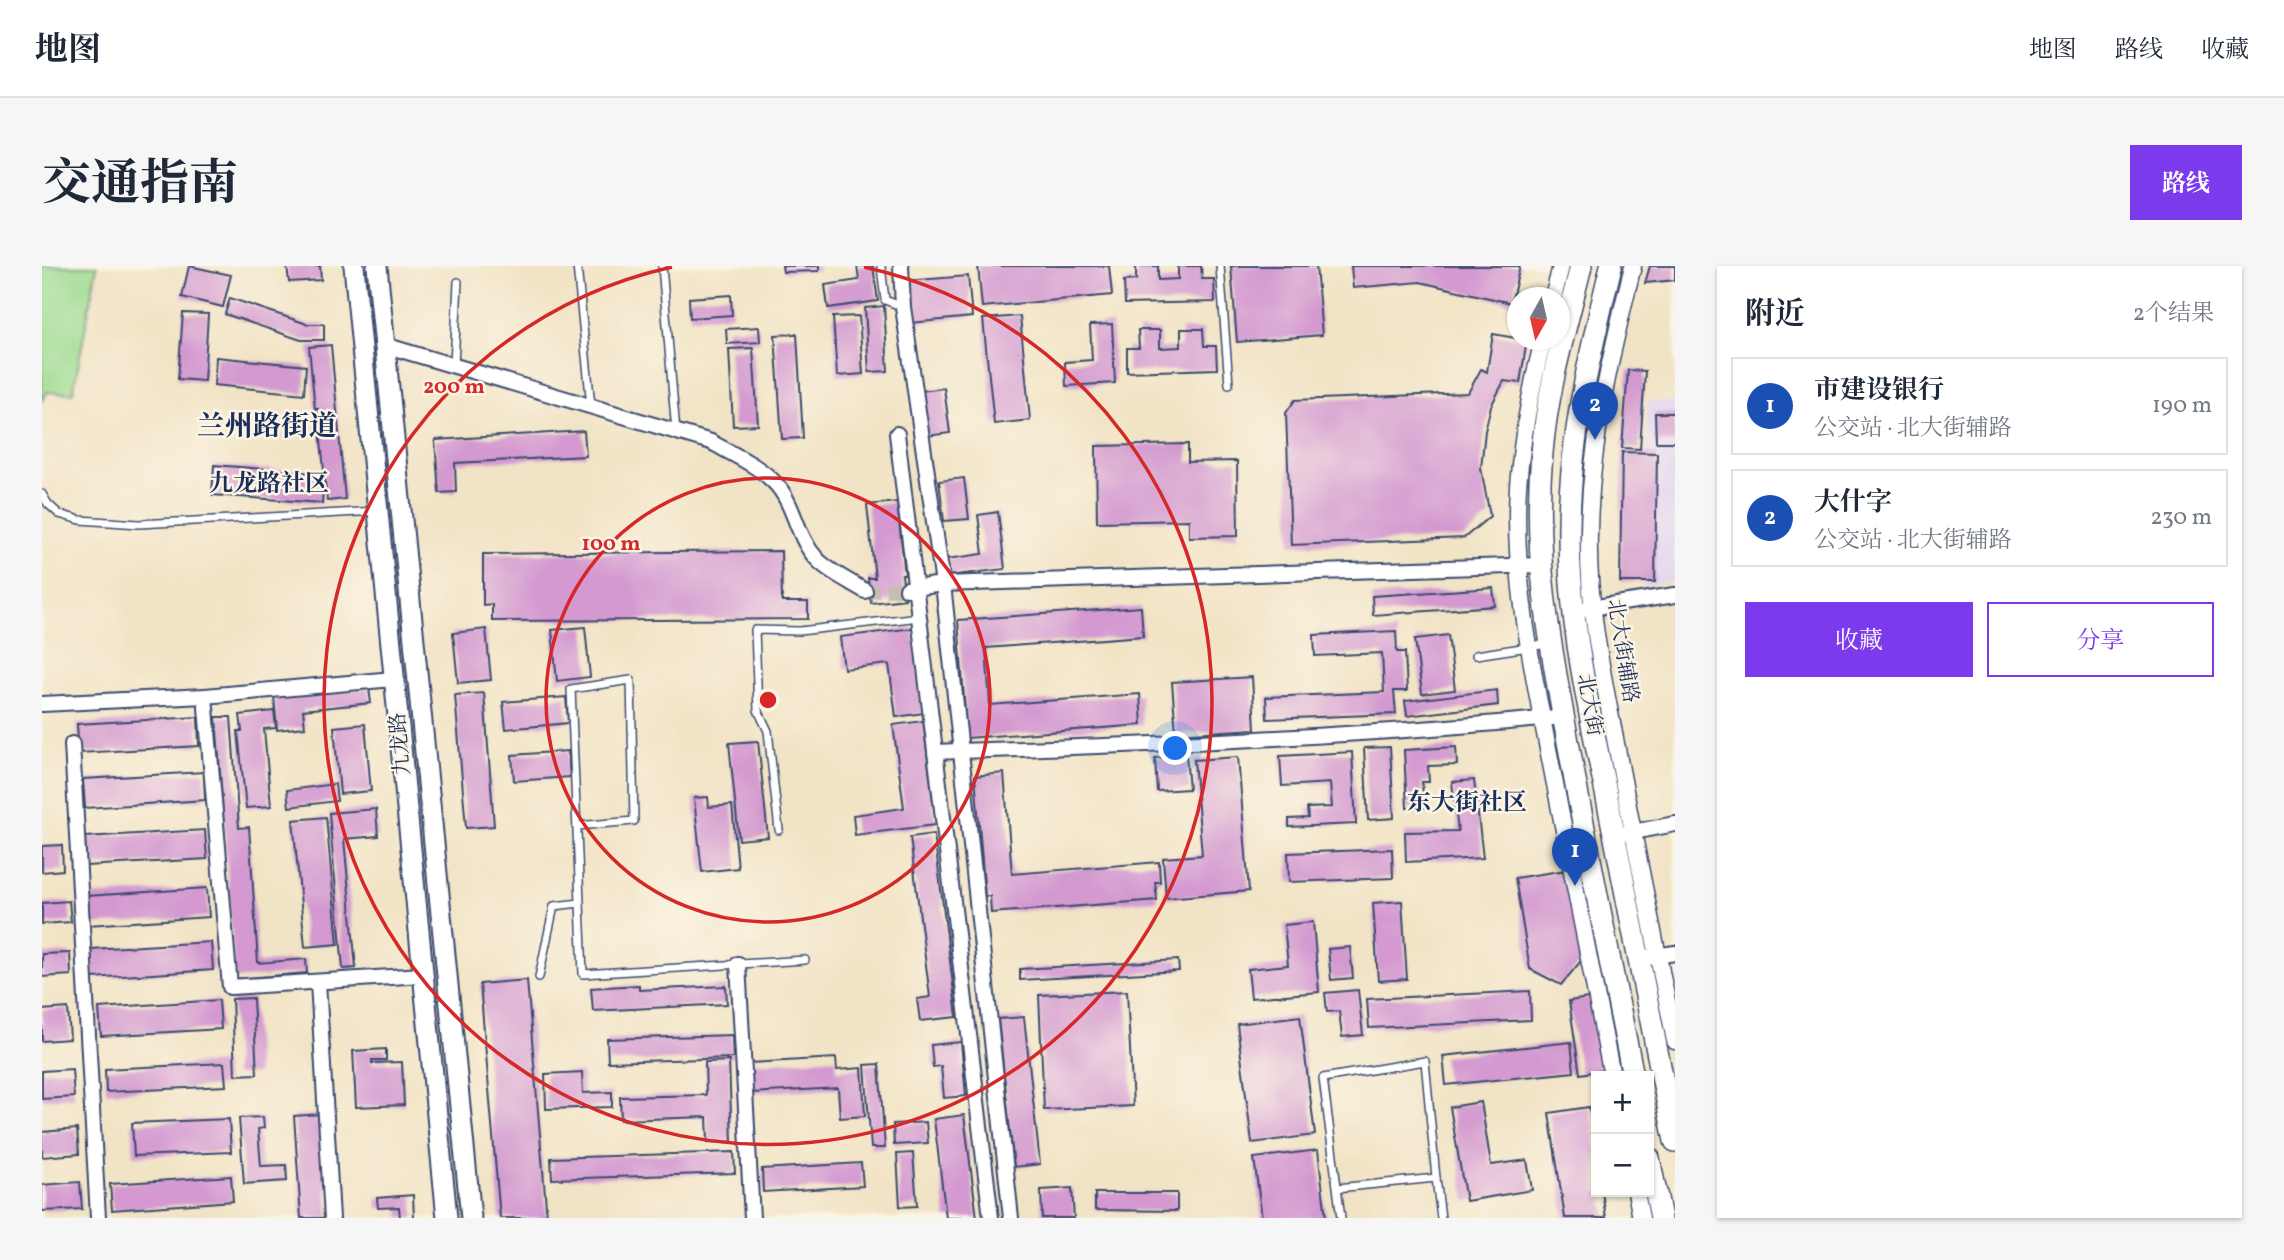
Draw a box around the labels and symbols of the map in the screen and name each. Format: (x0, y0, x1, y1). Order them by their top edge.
north arrow (1507, 287, 1570, 350)
text: 200 m (423, 373, 485, 402)
pin: 2 (1572, 382, 1618, 440)
district label: 兰州路街道 (197, 408, 337, 447)
district label: 九龙路社区 (209, 468, 329, 502)
text: 100 m (581, 530, 641, 559)
street label: 北大街辅路 (1599, 597, 1645, 705)
street label: 北大街 (1569, 671, 1609, 739)
centre of rings (756, 688, 780, 712)
street label: 九龙路 (384, 711, 418, 777)
your location (1158, 731, 1192, 765)
district label: 东大街社区 (1407, 787, 1527, 821)
pin: 1 (1552, 828, 1598, 886)

